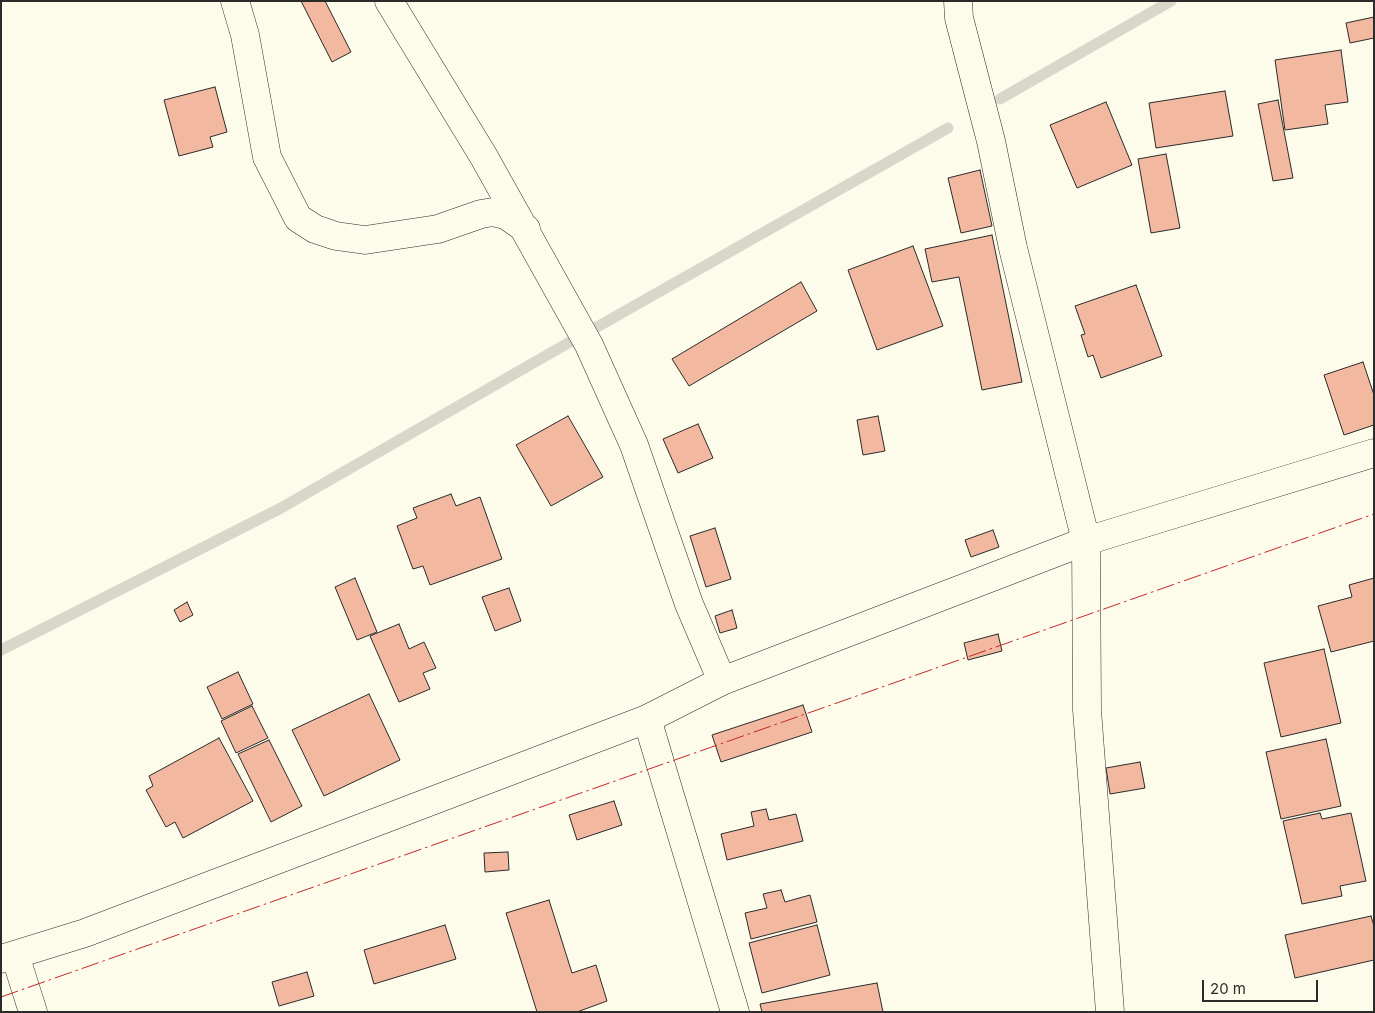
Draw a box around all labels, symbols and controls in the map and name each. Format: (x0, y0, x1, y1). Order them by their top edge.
scale bar (1205, 970, 1321, 1002)
text: 20 m (1210, 979, 1246, 998)

